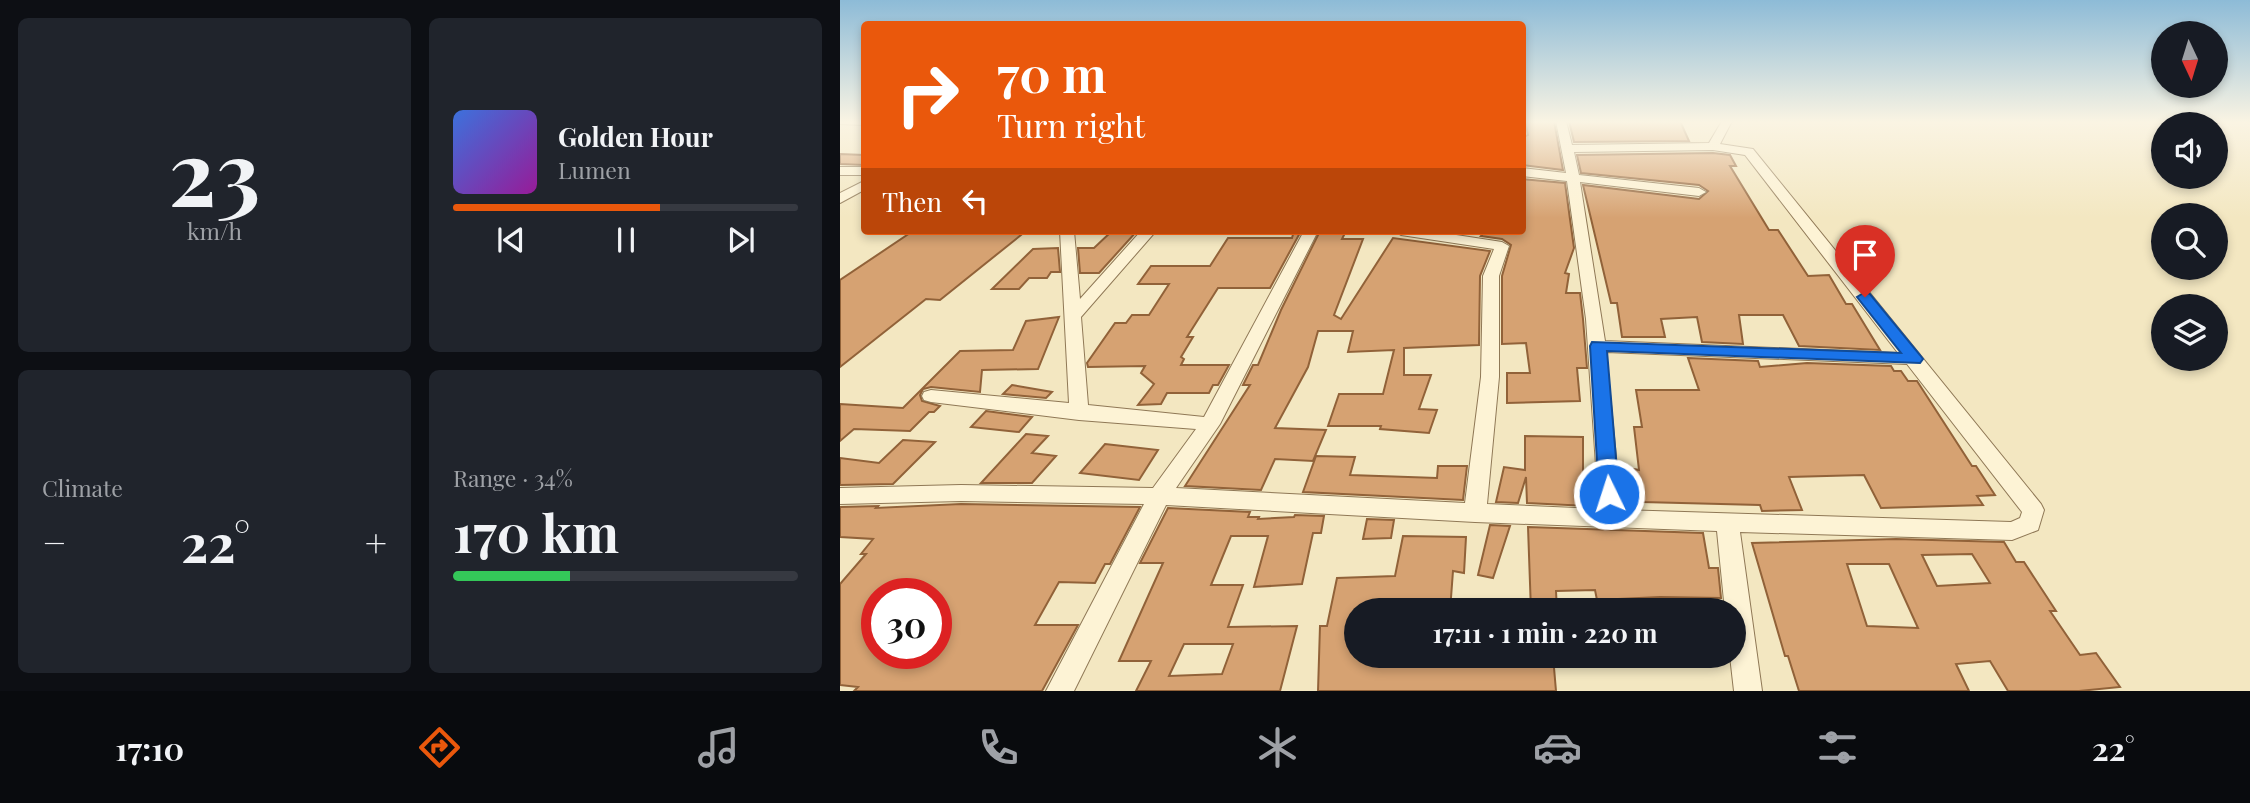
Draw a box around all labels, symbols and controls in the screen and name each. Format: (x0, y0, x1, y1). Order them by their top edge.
north arrow (2151, 21, 2228, 98)
map controls (2151, 21, 2228, 371)
text: 70 m (997, 40, 1107, 105)
icon: right (882, 49, 973, 140)
text: Turn right (997, 103, 1145, 146)
text: 23 (168, 109, 261, 230)
button: sound (2151, 112, 2228, 189)
text: Golden Hour (558, 119, 713, 154)
text: Lumen (558, 154, 631, 185)
icon: left (956, 182, 994, 220)
text: Then (882, 184, 942, 219)
button: search (2151, 203, 2228, 280)
text: km/h (187, 215, 242, 246)
icon: previous (492, 221, 530, 259)
icon: pause (607, 221, 645, 259)
icon: next (722, 221, 760, 259)
pin (1835, 225, 1895, 297)
icon: arrive (1846, 236, 1884, 274)
button: layers (2151, 294, 2228, 371)
position arrow (1572, 457, 1646, 531)
text: Range · 34% (453, 462, 573, 493)
text: Climate (42, 472, 123, 503)
text: 170 km (453, 497, 619, 566)
text: 22° (181, 507, 250, 576)
text: − (42, 516, 67, 567)
text: + (365, 516, 387, 567)
speed limit sign: 30 (861, 578, 952, 669)
text: 17:11 · 1 min · 220 m (1433, 615, 1657, 650)
icon: directions (415, 723, 464, 772)
icon: music (694, 723, 743, 772)
icon: phone (974, 723, 1023, 772)
icon: climate (1253, 723, 1302, 772)
icon: car (1533, 723, 1582, 772)
icon: filters (1813, 723, 1862, 772)
text: 17:10 (115, 726, 184, 769)
text: 22° (2092, 726, 2135, 769)

